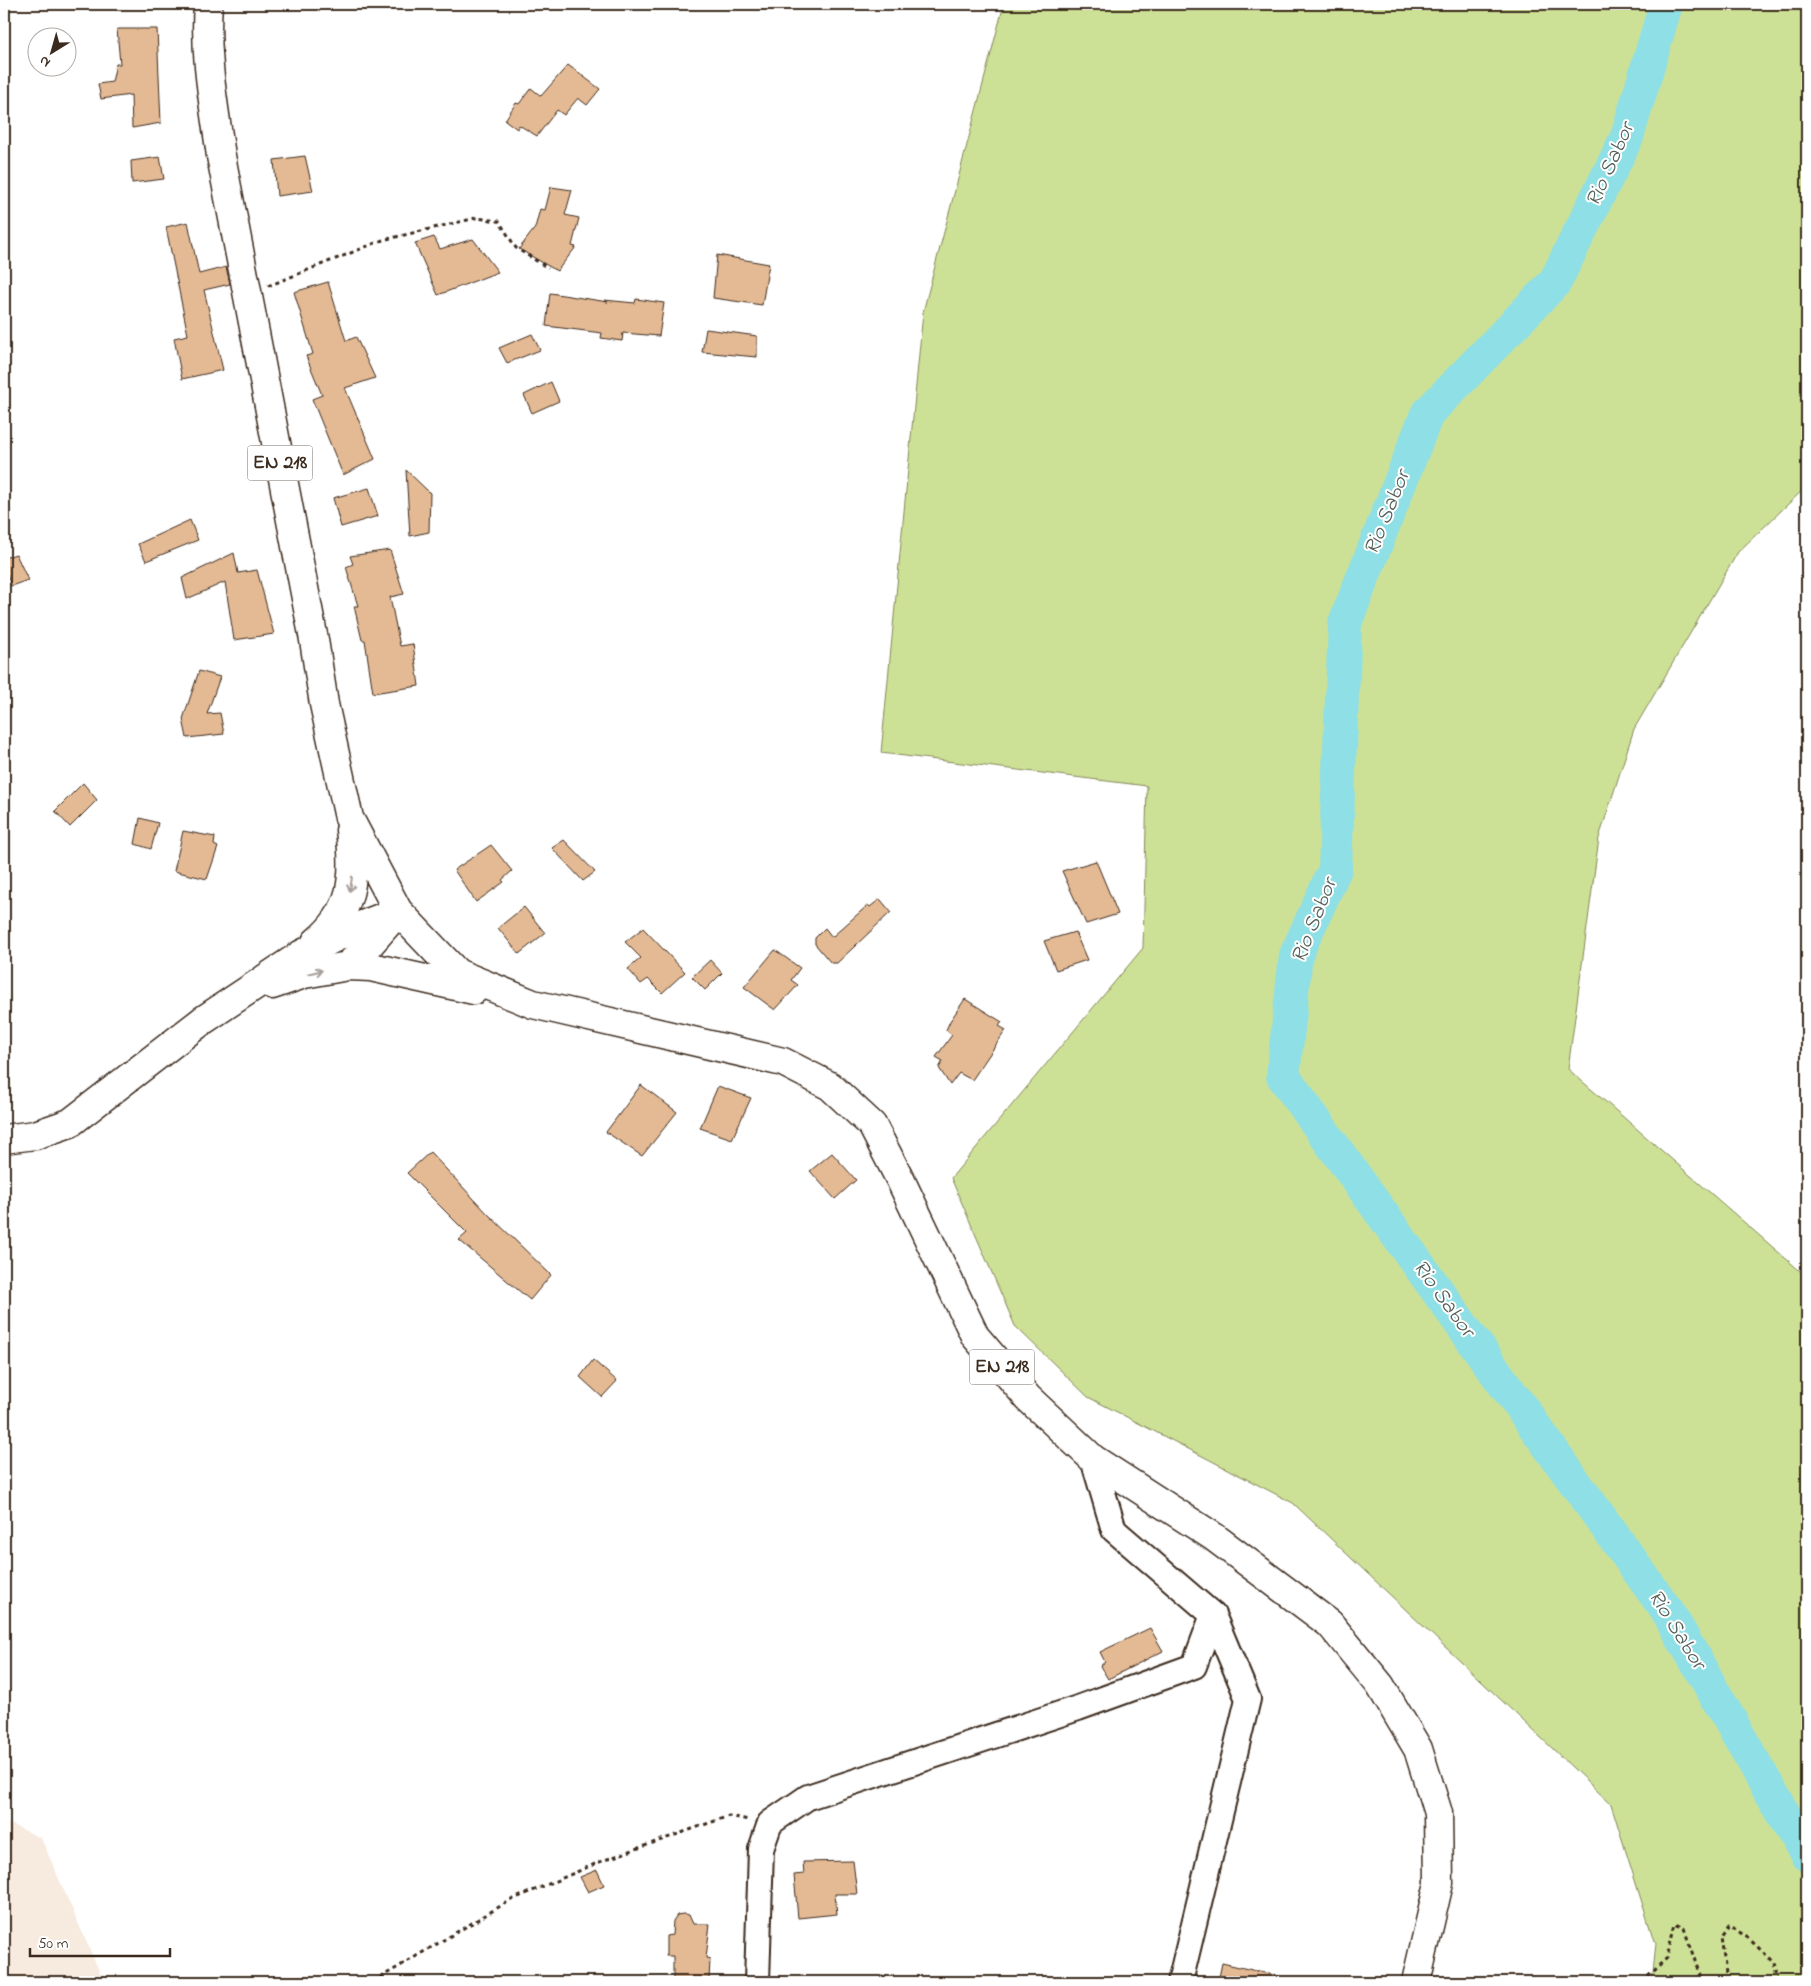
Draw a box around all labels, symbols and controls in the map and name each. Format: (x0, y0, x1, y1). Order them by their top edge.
north arrow (28, 28, 78, 78)
text: N (35, 50, 55, 72)
water label: Rio Sabor (1578, 115, 1645, 212)
road number: EN 218 (248, 446, 312, 480)
water label: Rio Sabor (1357, 463, 1421, 560)
water label: Rio Sabor (1284, 871, 1348, 968)
one-way arrow (346, 876, 356, 892)
one-way arrow (307, 966, 323, 976)
water label: Rio Sabor (1404, 1254, 1484, 1347)
road number: EN 218 (970, 1350, 1034, 1384)
water label: Rio Sabor (1639, 1584, 1715, 1679)
scale bar (30, 1926, 170, 1958)
text: 50 m (38, 1933, 69, 1955)

